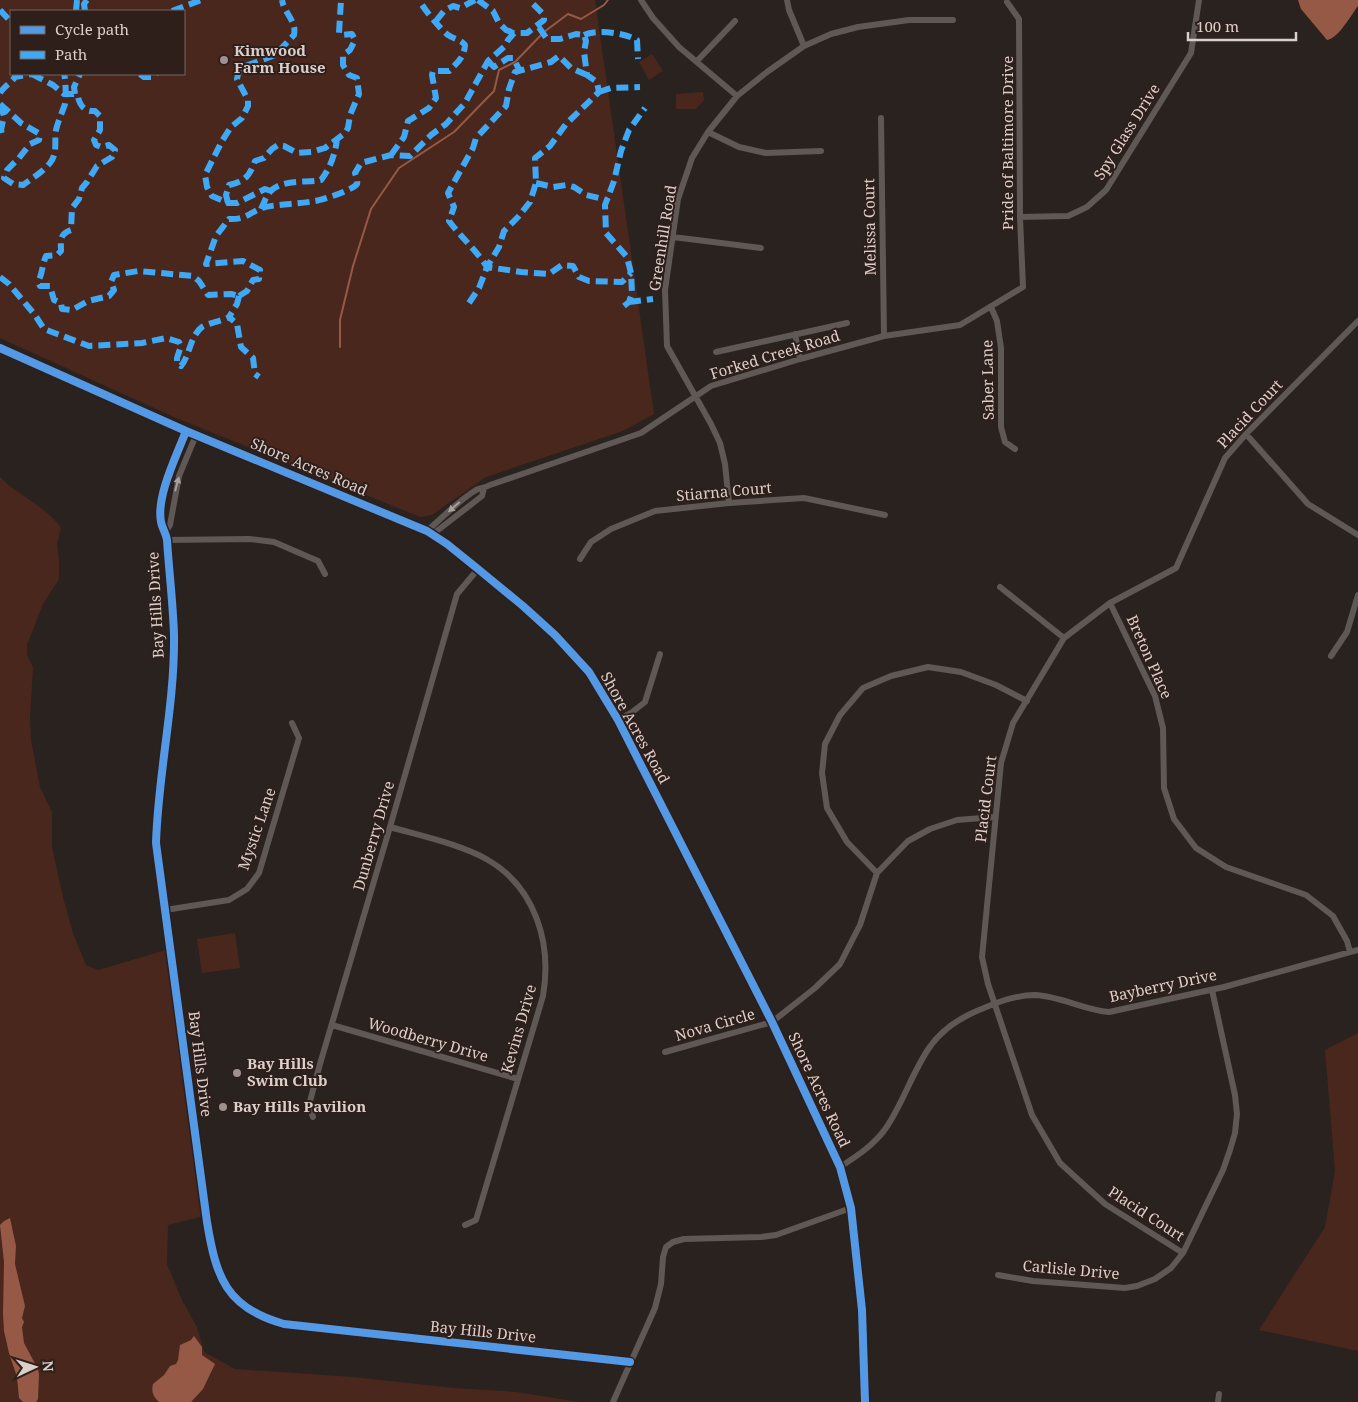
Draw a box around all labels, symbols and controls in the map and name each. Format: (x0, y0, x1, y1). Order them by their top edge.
legend (10, 10, 185, 75)
scale bar (1188, 10, 1296, 42)
text: 100 m (1196, 16, 1239, 36)
text: Cycle path (55, 19, 130, 39)
place label: Kimwood Farm House (234, 40, 326, 77)
text: Path (55, 44, 88, 64)
marker: Kimwood Farm House (218, 54, 230, 66)
street label: Pride of Baltimore Drive (997, 56, 1017, 230)
street label: Spy Glass Drive (1088, 79, 1164, 183)
street label: Melissa Court (858, 178, 880, 276)
street label: Greenhill Road (644, 183, 680, 292)
street label: Forked Creek Road (707, 325, 842, 383)
street label: Saber Lane (976, 340, 998, 420)
street label: Placid Court (1212, 375, 1286, 452)
street label: Shore Acres Road (248, 432, 371, 500)
one-way arrow (174, 477, 182, 492)
street label: Stiarna Court (675, 477, 772, 505)
one-way arrow (448, 501, 461, 512)
street label: Bay Hills Drive (142, 551, 168, 659)
street label: Breton Place (1122, 611, 1177, 702)
street label: Shore Acres Road (597, 668, 675, 787)
street label: Placid Court (970, 754, 1000, 843)
street label: Dunberry Drive (348, 778, 398, 893)
street label: Mystic Lane (233, 785, 280, 873)
street label: Bayberry Drive (1107, 964, 1219, 1006)
street label: Kevins Drive (496, 982, 540, 1075)
street label: Nova Circle (672, 1003, 757, 1045)
street label: Bay Hills Drive (185, 1010, 217, 1118)
street label: Woodberry Drive (366, 1012, 491, 1066)
street label: Shore Acres Road (784, 1029, 855, 1150)
place label: Bay Hills Swim Club (247, 1053, 328, 1090)
marker: Bay Hills Swim Club (231, 1067, 243, 1079)
place label: Bay Hills Pavilion (233, 1096, 366, 1116)
marker: Bay Hills Pavilion (217, 1101, 229, 1113)
street label: Placid Court (1105, 1181, 1189, 1245)
street label: Carlisle Drive (1022, 1255, 1120, 1283)
street label: Bay Hills Drive (429, 1315, 537, 1347)
north arrow (10, 1342, 60, 1392)
text: N (39, 1360, 58, 1372)

